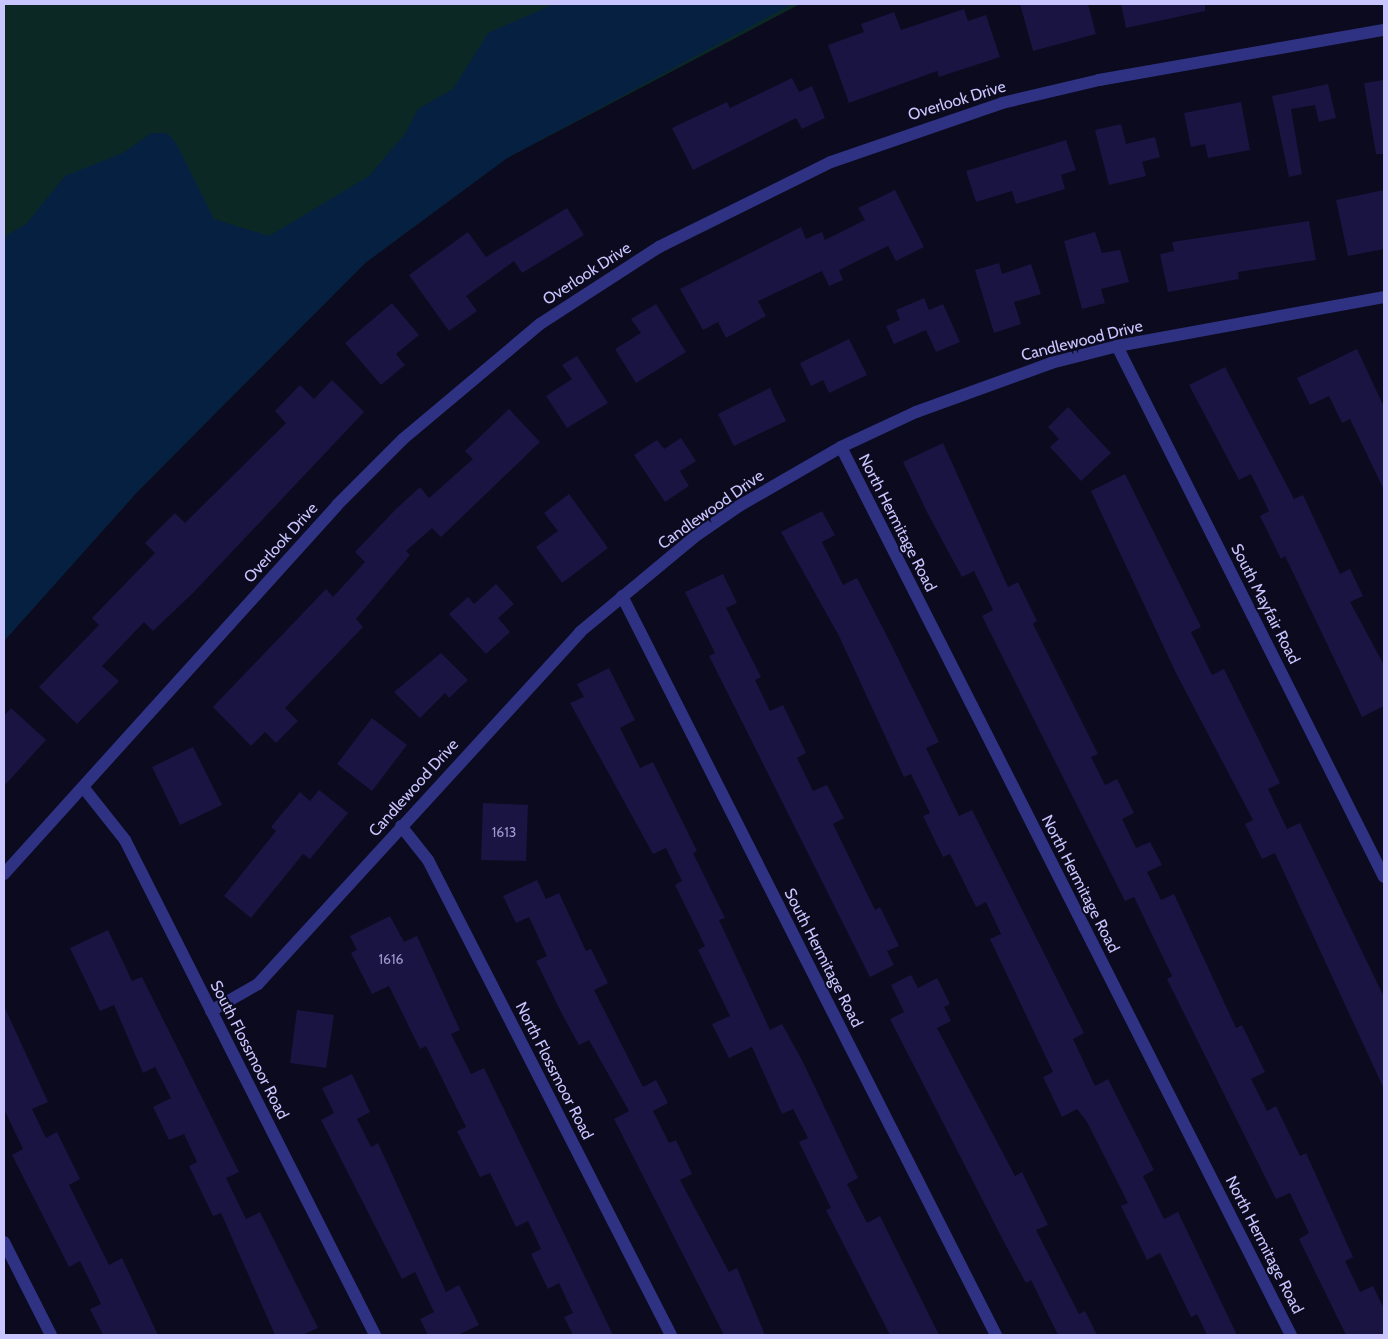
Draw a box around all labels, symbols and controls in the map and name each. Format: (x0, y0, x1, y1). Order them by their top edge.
street label: Overlook Drive (906, 77, 1008, 125)
street label: Overlook Drive (539, 238, 635, 310)
street label: Candlewood Drive (1019, 317, 1145, 365)
street label: North Hermitage Road (854, 451, 940, 595)
street label: Candlewood Drive (654, 466, 768, 554)
street label: Overlook Drive (240, 499, 322, 587)
street label: South Mayfair Road (1226, 541, 1304, 667)
street label: Candlewood Drive (365, 735, 463, 841)
street label: North Hermitage Road (1037, 812, 1123, 956)
house number: 1613 (492, 824, 516, 840)
street label: South Hermitage Road (780, 885, 866, 1031)
house number: 1616 (379, 951, 403, 967)
street label: South Flossmoor Road (206, 977, 292, 1123)
street label: North Flossmoor Road (511, 999, 597, 1143)
street label: North Hermitage Road (1221, 1173, 1307, 1317)

